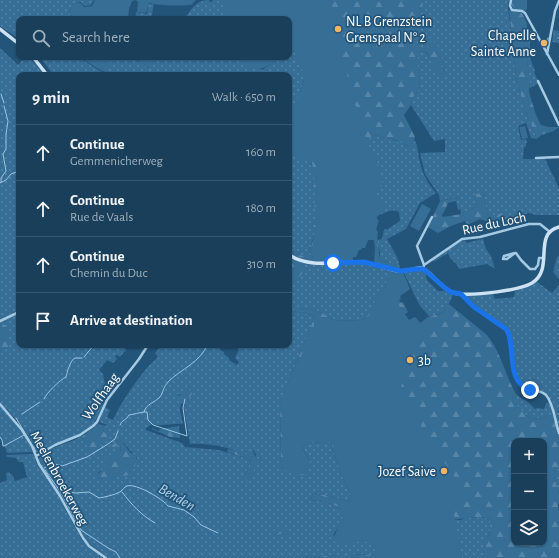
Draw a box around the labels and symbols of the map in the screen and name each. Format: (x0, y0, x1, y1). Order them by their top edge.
place label: NL B Grenzstein Grenspaal N° 2 (346, 15, 432, 45)
marker: NL B Grenzstein Grenspaal N° 2 (333, 24, 343, 34)
place label: Chapelle Sainte Anne (471, 29, 536, 59)
marker: Chapelle Sainte Anne (539, 38, 549, 48)
street label: Rue du Loch (461, 210, 528, 238)
route start (324, 254, 342, 272)
place label: 3b (418, 354, 431, 368)
marker: 3b (405, 355, 415, 365)
street label: Wolfhaag (80, 370, 122, 423)
route end (521, 381, 539, 399)
street label: Meelenbroekerweg (27, 429, 91, 528)
place label: Jozef Saive (378, 465, 436, 479)
marker: Jozef Saive (439, 466, 449, 476)
water label: Benden (156, 481, 198, 514)

